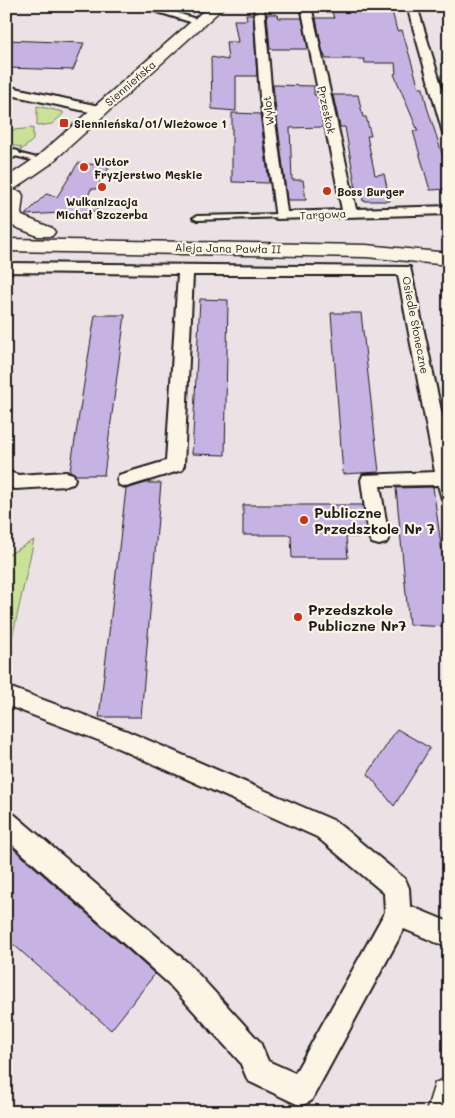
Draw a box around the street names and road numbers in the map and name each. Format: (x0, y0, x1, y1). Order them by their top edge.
street label: Siennieńska (101, 57, 159, 109)
street label: Przeskok (315, 85, 339, 136)
street label: Wylot (259, 95, 277, 127)
street label: Targowa (299, 205, 347, 223)
street label: Aleja Jana Pawła II (175, 240, 281, 256)
street label: Osiedle Słoneczne (399, 275, 433, 375)

